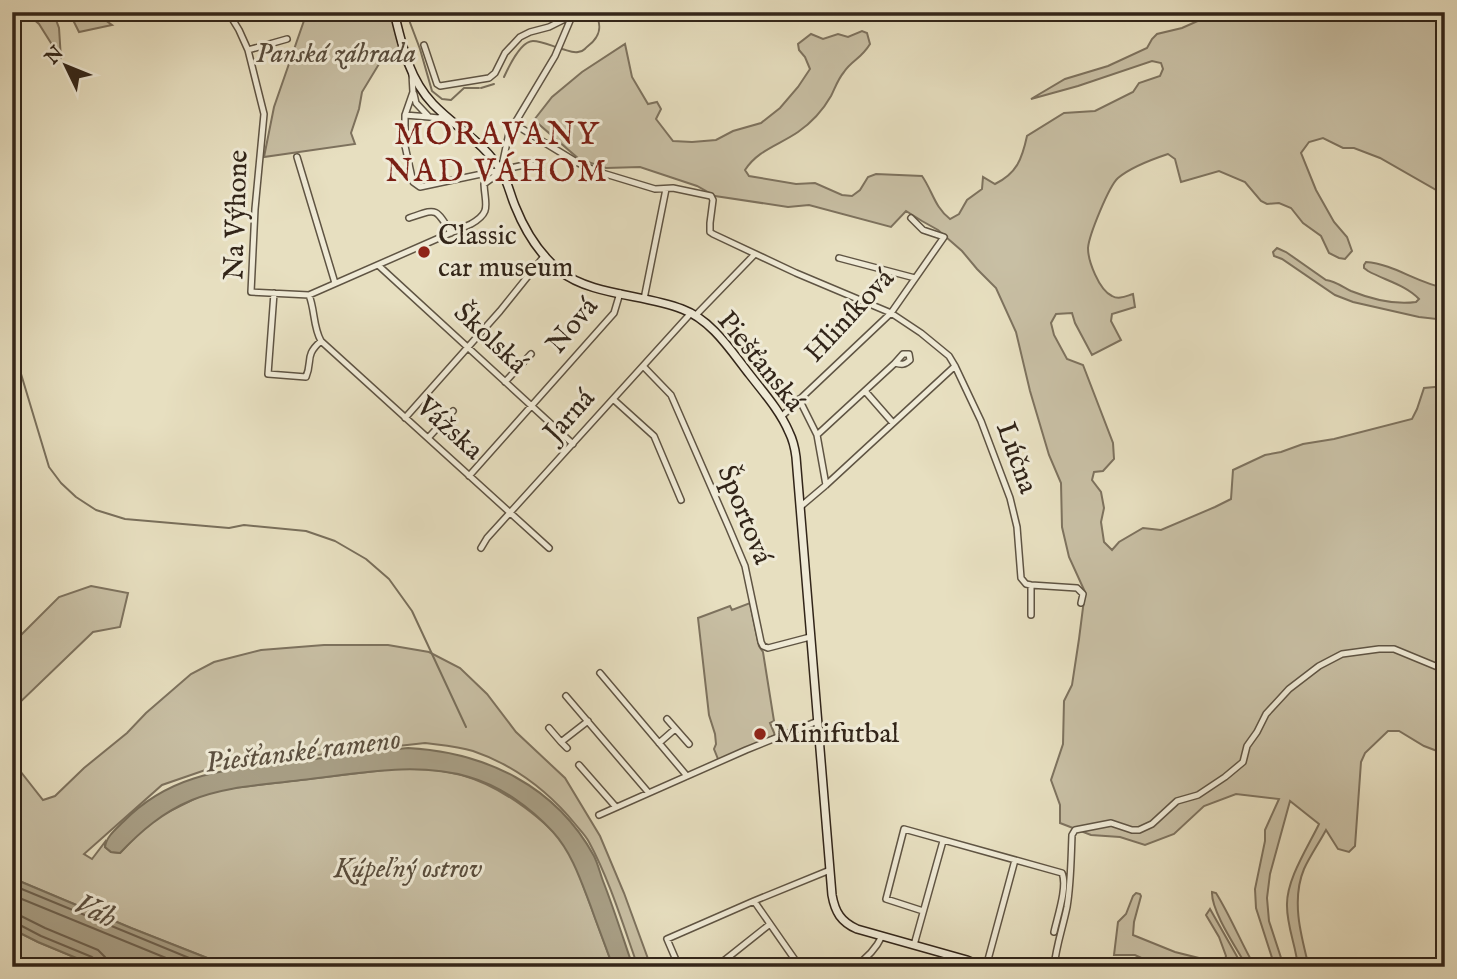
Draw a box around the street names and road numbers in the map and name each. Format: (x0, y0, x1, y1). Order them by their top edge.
street label: Na Výhone (217, 149, 257, 281)
street label: Hliníková (798, 261, 903, 370)
street label: Nová (540, 290, 607, 361)
street label: Školská (446, 296, 535, 383)
street label: Piešťanská (709, 304, 812, 420)
street label: Jarná (535, 381, 604, 452)
street label: Vážska (407, 389, 491, 469)
street label: Lúčna (987, 417, 1045, 499)
street label: Športová (708, 460, 780, 570)

